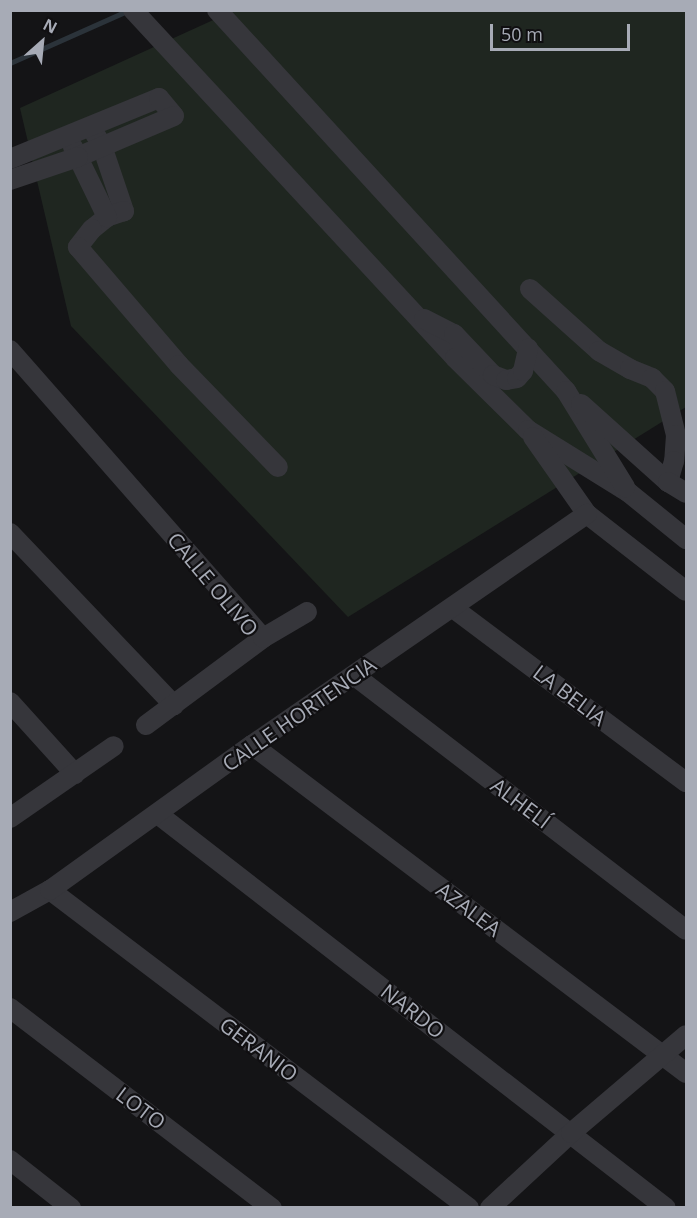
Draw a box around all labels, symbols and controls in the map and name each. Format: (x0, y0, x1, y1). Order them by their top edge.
north arrow (12, 12, 72, 72)
scale bar (493, 12, 632, 50)
text: N (39, 13, 61, 39)
text: 50 m (501, 22, 543, 46)
street label: CALLE OLIVO (162, 527, 264, 641)
street label: CALLE HORTENCIA (217, 652, 381, 776)
street label: LA BELIA (528, 659, 612, 731)
street label: ALHELÍ (486, 772, 556, 834)
street label: AZALEA (432, 877, 506, 941)
street label: NARDO (376, 978, 450, 1044)
street label: GERANIO (215, 1011, 303, 1087)
street label: LOTO (111, 1081, 171, 1135)

